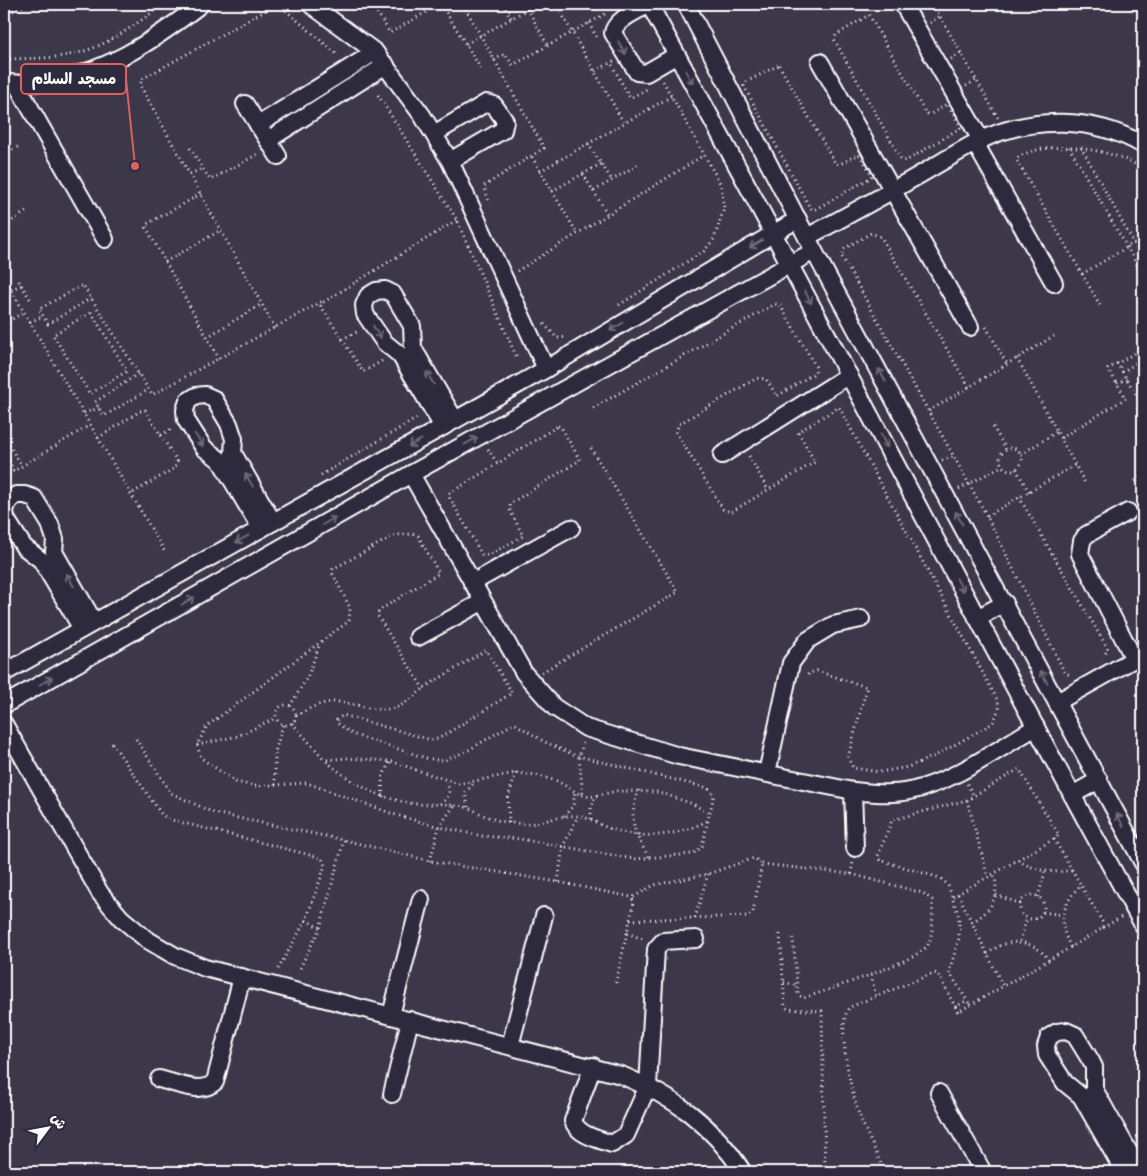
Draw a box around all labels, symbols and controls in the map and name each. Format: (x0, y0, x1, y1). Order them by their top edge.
one-way arrow (617, 41, 627, 55)
callout: مسجد السلام (21, 64, 126, 94)
text: مسجد السلام (32, 68, 116, 92)
one-way arrow (685, 70, 695, 84)
one-way arrow (750, 240, 764, 250)
one-way arrow (803, 290, 813, 305)
one-way arrow (610, 323, 624, 333)
one-way arrow (372, 325, 382, 339)
one-way arrow (877, 368, 886, 383)
one-way arrow (425, 371, 435, 386)
one-way arrow (194, 433, 204, 447)
one-way arrow (880, 433, 889, 448)
one-way arrow (463, 436, 478, 446)
one-way arrow (408, 438, 422, 448)
one-way arrow (243, 473, 253, 487)
one-way arrow (954, 511, 963, 526)
one-way arrow (321, 516, 336, 525)
one-way arrow (235, 534, 250, 544)
one-way arrow (64, 573, 74, 588)
one-way arrow (955, 577, 965, 592)
one-way arrow (180, 596, 195, 606)
one-way arrow (1039, 669, 1049, 684)
one-way arrow (39, 676, 54, 686)
one-way arrow (1115, 813, 1124, 828)
north arrow (22, 1104, 72, 1154)
text: ش (45, 1109, 72, 1134)

